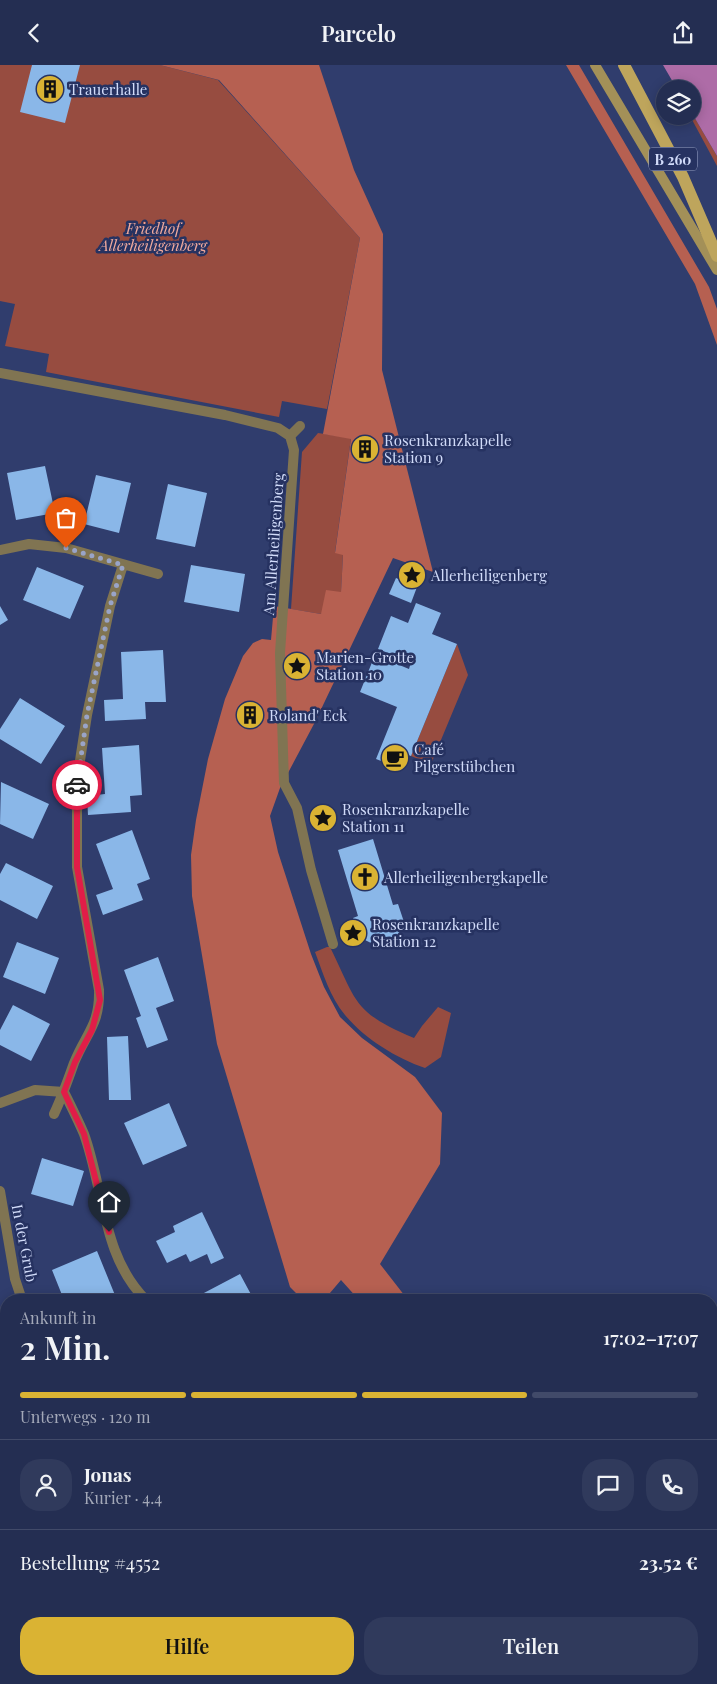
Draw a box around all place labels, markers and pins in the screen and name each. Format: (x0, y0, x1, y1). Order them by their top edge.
building icon: Trauerhalle (35, 74, 65, 104)
place label: Trauerhalle (69, 79, 147, 99)
place label: Rosenkranzkapelle Station 9 (384, 430, 512, 467)
building icon: Rosenkranzkapelle Station 9 (350, 434, 380, 464)
pin (45, 497, 87, 548)
place icon: Allerheiligenberg (397, 560, 427, 590)
place label: Allerheiligenberg (430, 565, 547, 585)
place label: Marien-Grotte Station 10 (316, 647, 414, 684)
place icon: Marien-Grotte Station 10 (282, 651, 312, 681)
building icon: Roland' Eck (235, 700, 265, 730)
place label: Roland' Eck (269, 705, 348, 725)
place label: Café Pilgerstübchen (414, 739, 515, 776)
cafe icon: Café Pilgerstübchen (380, 743, 410, 773)
place label: Rosenkranzkapelle Station 11 (342, 799, 470, 836)
place icon: Rosenkranzkapelle Station 11 (308, 803, 338, 833)
church icon: Allerheiligenbergkapelle (350, 862, 380, 892)
place label: Allerheiligenbergkapelle (383, 867, 548, 887)
place label: Rosenkranzkapelle Station 12 (372, 914, 500, 951)
place icon: Rosenkranzkapelle Station 12 (338, 918, 368, 948)
pin (88, 1181, 130, 1232)

